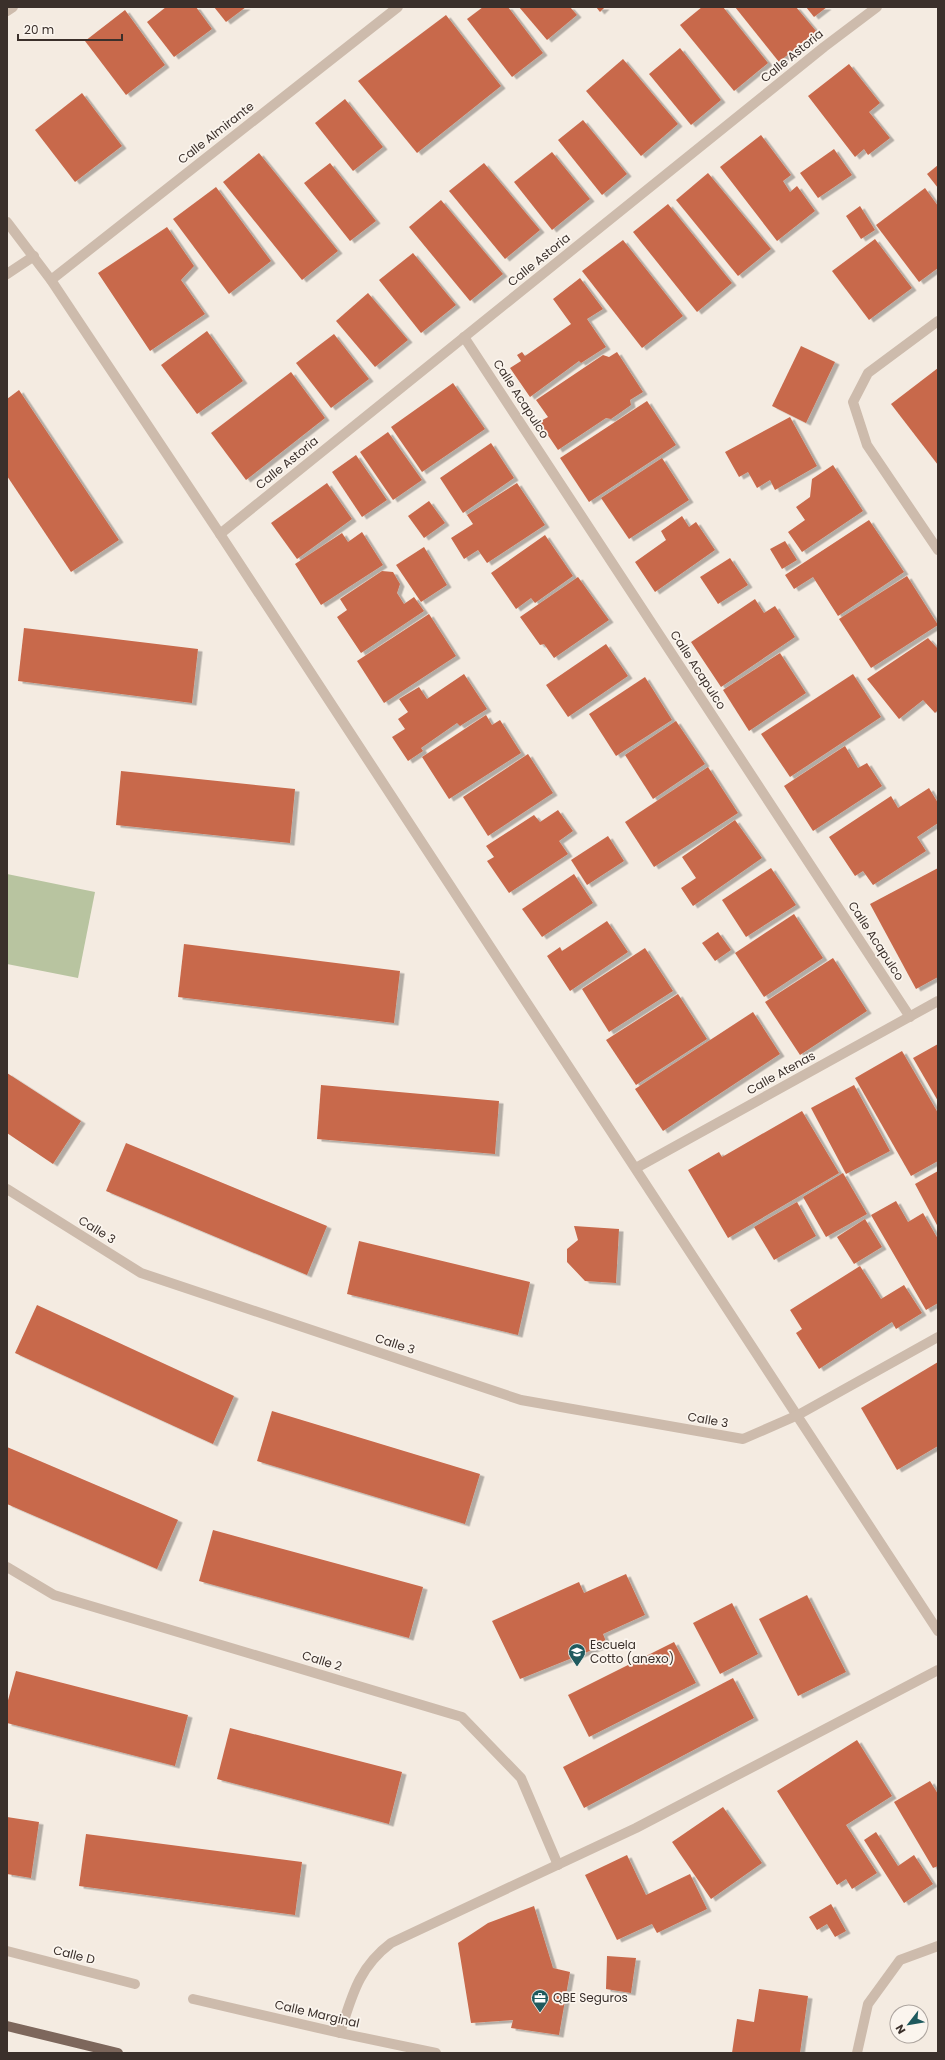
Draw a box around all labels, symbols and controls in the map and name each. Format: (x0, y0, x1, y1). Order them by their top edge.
scale bar (18, 16, 122, 42)
text: 20 m (24, 21, 54, 38)
street label: Calle Astoria (757, 25, 827, 86)
street label: Calle Almirante (174, 97, 257, 168)
street label: Calle Astoria (504, 229, 574, 290)
street label: Calle Acapulco (489, 356, 554, 442)
street label: Calle Astoria (252, 432, 322, 493)
street label: Calle Acapulco (666, 627, 731, 713)
street label: Calle Acapulco (844, 898, 909, 984)
street label: Calle Atenas (743, 1047, 818, 1098)
street label: Calle 3 (75, 1212, 119, 1248)
street label: Calle 3 (373, 1329, 417, 1358)
street label: Calle 3 (686, 1408, 730, 1431)
place label: Escuela Cotto (anexo) (590, 1636, 674, 1667)
school or university icon: Escuela Cotto (anexo) (567, 1642, 587, 1667)
street label: Calle 2 (300, 1646, 344, 1675)
street label: Calle D (51, 1941, 97, 1968)
office icon: QBE Seguros (530, 1988, 550, 2013)
place label: QBE Seguros (553, 1989, 628, 2006)
street label: Calle Marginal (273, 1995, 361, 2032)
north arrow (889, 2004, 929, 2044)
text: N (891, 2021, 909, 2037)

